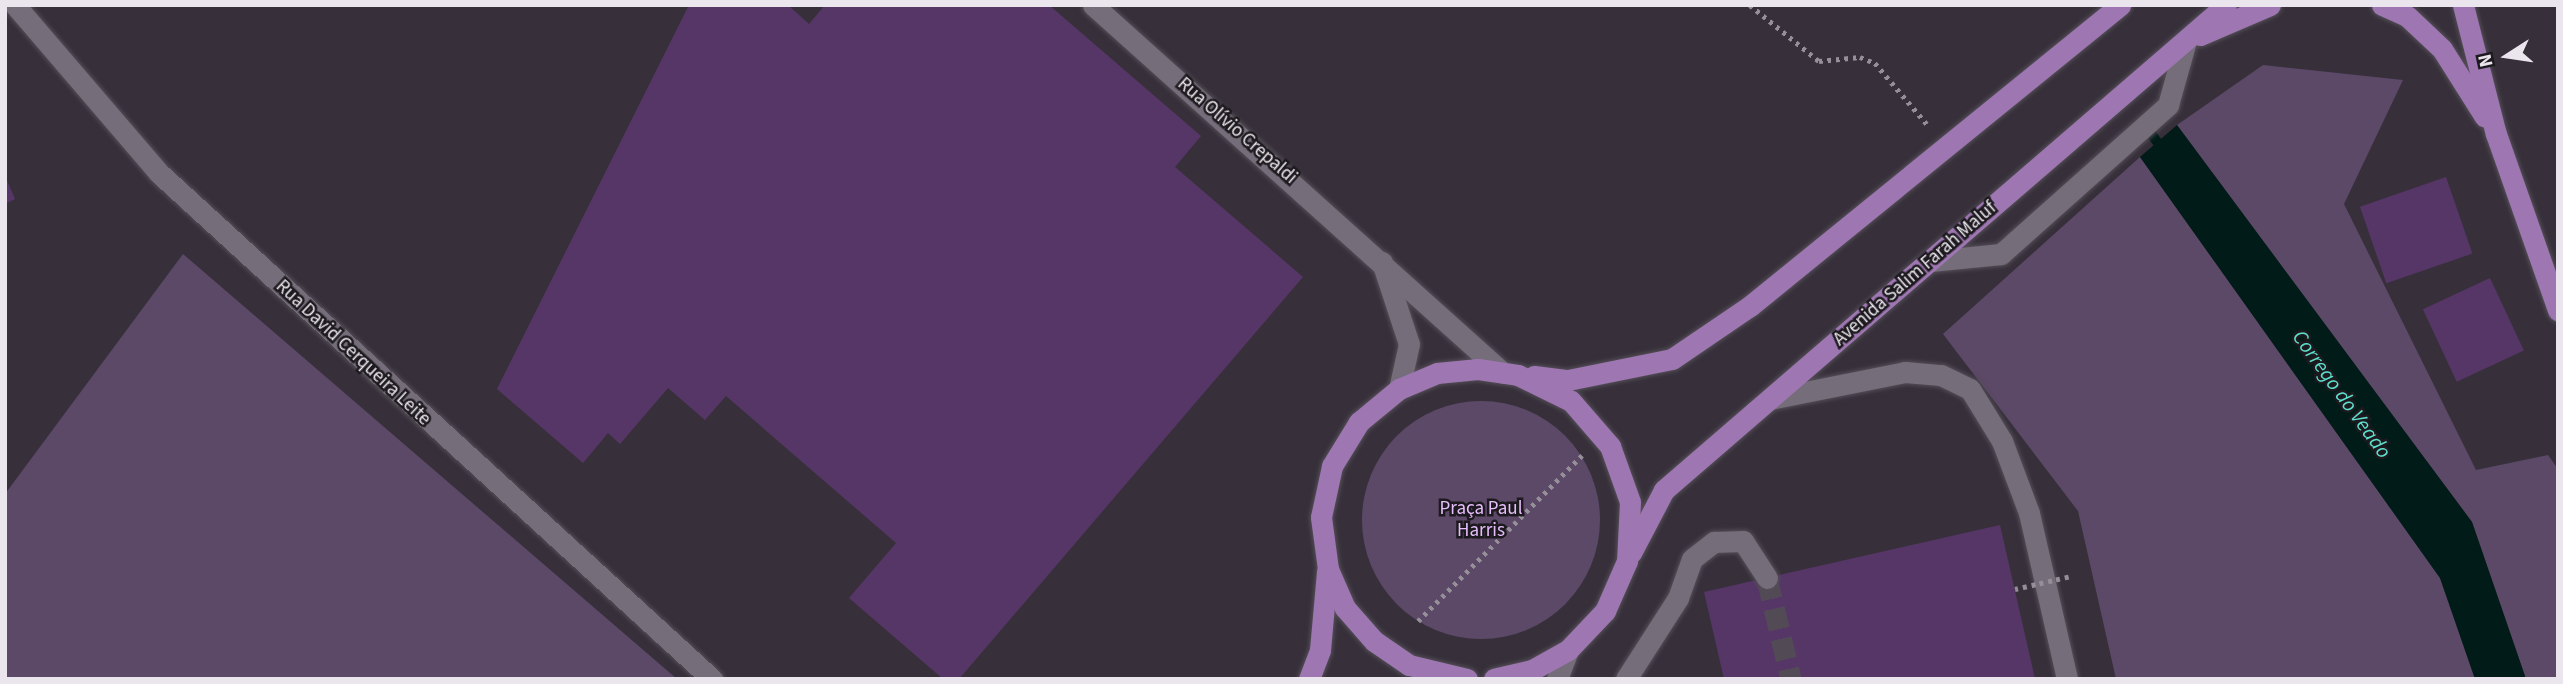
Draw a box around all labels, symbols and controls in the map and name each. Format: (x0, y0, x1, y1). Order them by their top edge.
north arrow (2472, 21, 2542, 91)
text: N (2471, 51, 2500, 69)
street label: Rua Olívio Crepaldi (1173, 73, 1301, 189)
street label: Avenida Salim Farah Maluf (1829, 197, 2001, 351)
street label: Rua David Cerqueira Leite (271, 275, 435, 431)
water label: Corrego do Veado (2287, 325, 2397, 463)
park label: Praça Paul Harris (1439, 498, 1523, 542)

